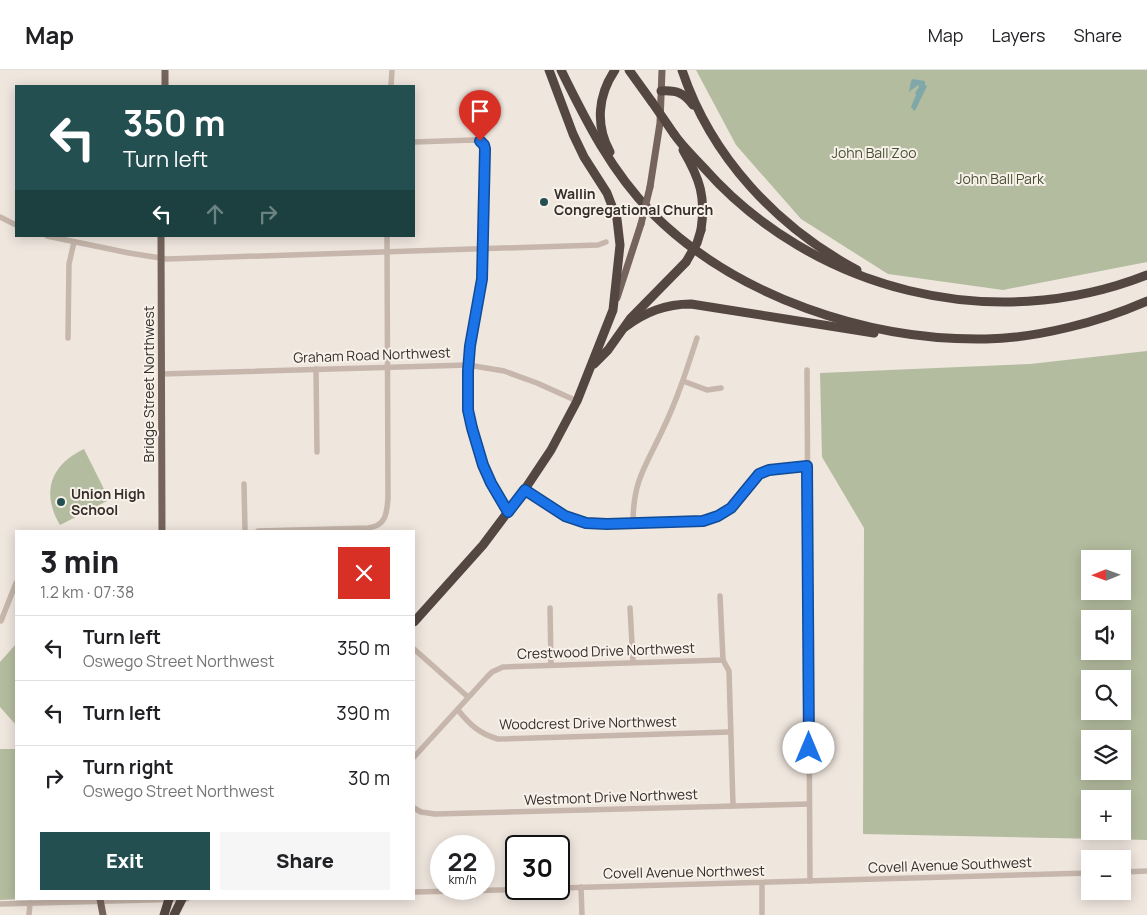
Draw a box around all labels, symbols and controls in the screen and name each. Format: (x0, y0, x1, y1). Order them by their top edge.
text: Map (25, 18, 74, 51)
text: Map (928, 23, 963, 47)
text: Layers (991, 23, 1045, 47)
text: Share (1073, 23, 1122, 47)
pin (459, 90, 501, 141)
icon: arrive (466, 97, 494, 125)
text: 350 m (123, 99, 225, 147)
icon: left (40, 105, 105, 170)
park label: John Ball Zoo (831, 143, 917, 162)
text: Turn left (123, 144, 208, 174)
park label: John Ball Park (956, 169, 1045, 188)
place label: Wallin Congregational Church (554, 184, 713, 219)
marker: Wallin Congregational Church (538, 196, 550, 208)
icon: left (148, 200, 176, 228)
icon: ahead (201, 200, 229, 228)
icon: right (254, 200, 282, 228)
street label: Bridge Street Northwest (139, 305, 158, 462)
street label: Graham Road Northwest (293, 342, 451, 367)
place label: Union High School (71, 484, 145, 519)
marker: Union High School (55, 496, 67, 508)
text: 3 min (40, 541, 119, 582)
button: close (338, 547, 390, 599)
north arrow (1081, 550, 1131, 600)
map controls (1081, 550, 1131, 900)
text: 1.2 km · 07:38 (40, 581, 134, 603)
button: sound (1081, 610, 1131, 660)
text: Turn left (83, 624, 161, 650)
icon: left (40, 634, 68, 662)
text: 350 m (337, 635, 390, 661)
street label: Crestwood Drive Northwest (517, 638, 696, 663)
text: Oswego Street Northwest (83, 650, 275, 672)
button: search (1081, 670, 1131, 720)
icon: left (40, 699, 68, 727)
text: Turn left (83, 700, 161, 726)
text: 390 m (336, 700, 390, 726)
street label: Woodcrest Drive Northwest (499, 711, 677, 734)
position arrow (782, 721, 834, 773)
button: layers (1081, 730, 1131, 780)
text: Turn right (83, 754, 173, 780)
icon: right (40, 764, 68, 792)
text: 30 m (348, 765, 390, 791)
text: Oswego Street Northwest (83, 780, 275, 802)
street label: Westmont Drive Northwest (524, 784, 699, 809)
button: + (1081, 790, 1131, 840)
button: Exit (40, 832, 210, 890)
button: Share (220, 832, 390, 890)
speed limit sign: 30 (505, 835, 570, 900)
text: 22 (448, 844, 477, 879)
button: − (1081, 850, 1131, 900)
street label: Covell Avenue Southwest (868, 852, 1033, 877)
street label: Covell Avenue Northwest (603, 861, 765, 882)
text: km/h (449, 871, 476, 888)

